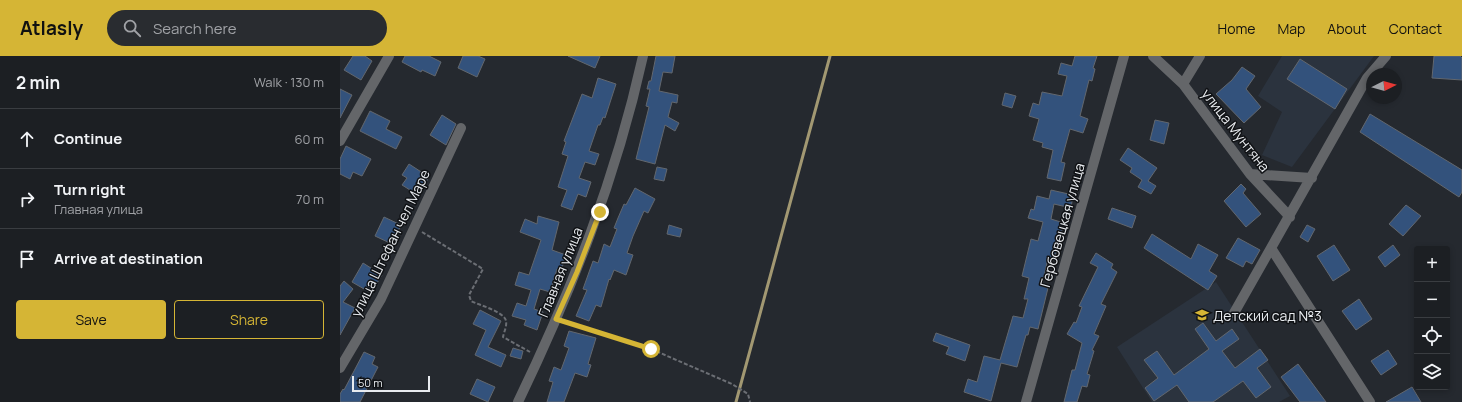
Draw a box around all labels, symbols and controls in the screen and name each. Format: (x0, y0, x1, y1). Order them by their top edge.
search box (107, 10, 387, 46)
text: Atlasly (20, 15, 83, 41)
icon: search (121, 17, 143, 39)
text: Search here (153, 18, 236, 39)
text: Home (1218, 19, 1255, 38)
text: Map (1277, 19, 1305, 38)
text: About (1327, 19, 1367, 38)
text: Contact (1389, 19, 1442, 38)
north arrow (1366, 68, 1402, 104)
text: 2 min (16, 71, 60, 94)
text: Walk · 130 m (254, 73, 324, 91)
street label: улица Мунтяна (1198, 85, 1274, 175)
icon: ahead (16, 128, 38, 150)
text: Continue (54, 128, 122, 149)
text: 60 m (294, 130, 324, 148)
street label: Гербовецкая улица (1035, 161, 1089, 289)
street label: улица Штефан чел Маре (346, 166, 434, 320)
text: Turn right (54, 179, 125, 200)
icon: right (16, 188, 38, 210)
text: 70 m (296, 190, 324, 208)
text: Главная улица (54, 200, 143, 218)
route end (591, 203, 609, 221)
street label: Главная улица (533, 224, 587, 320)
map controls (1414, 246, 1450, 390)
button: + (1414, 246, 1450, 282)
icon: arrive (16, 248, 38, 270)
text: Arrive at destination (54, 248, 203, 269)
button: − (1414, 282, 1450, 318)
button: Save (16, 300, 166, 339)
button: Share (174, 300, 324, 339)
place label: Детский сад №3 (1213, 306, 1322, 325)
school or university icon: Детский сад №3 (1194, 307, 1210, 323)
button: locate (1414, 318, 1450, 354)
route start (642, 340, 660, 358)
button: layers (1414, 354, 1450, 390)
scale bar (352, 374, 430, 393)
text: 50 m (358, 375, 383, 390)

